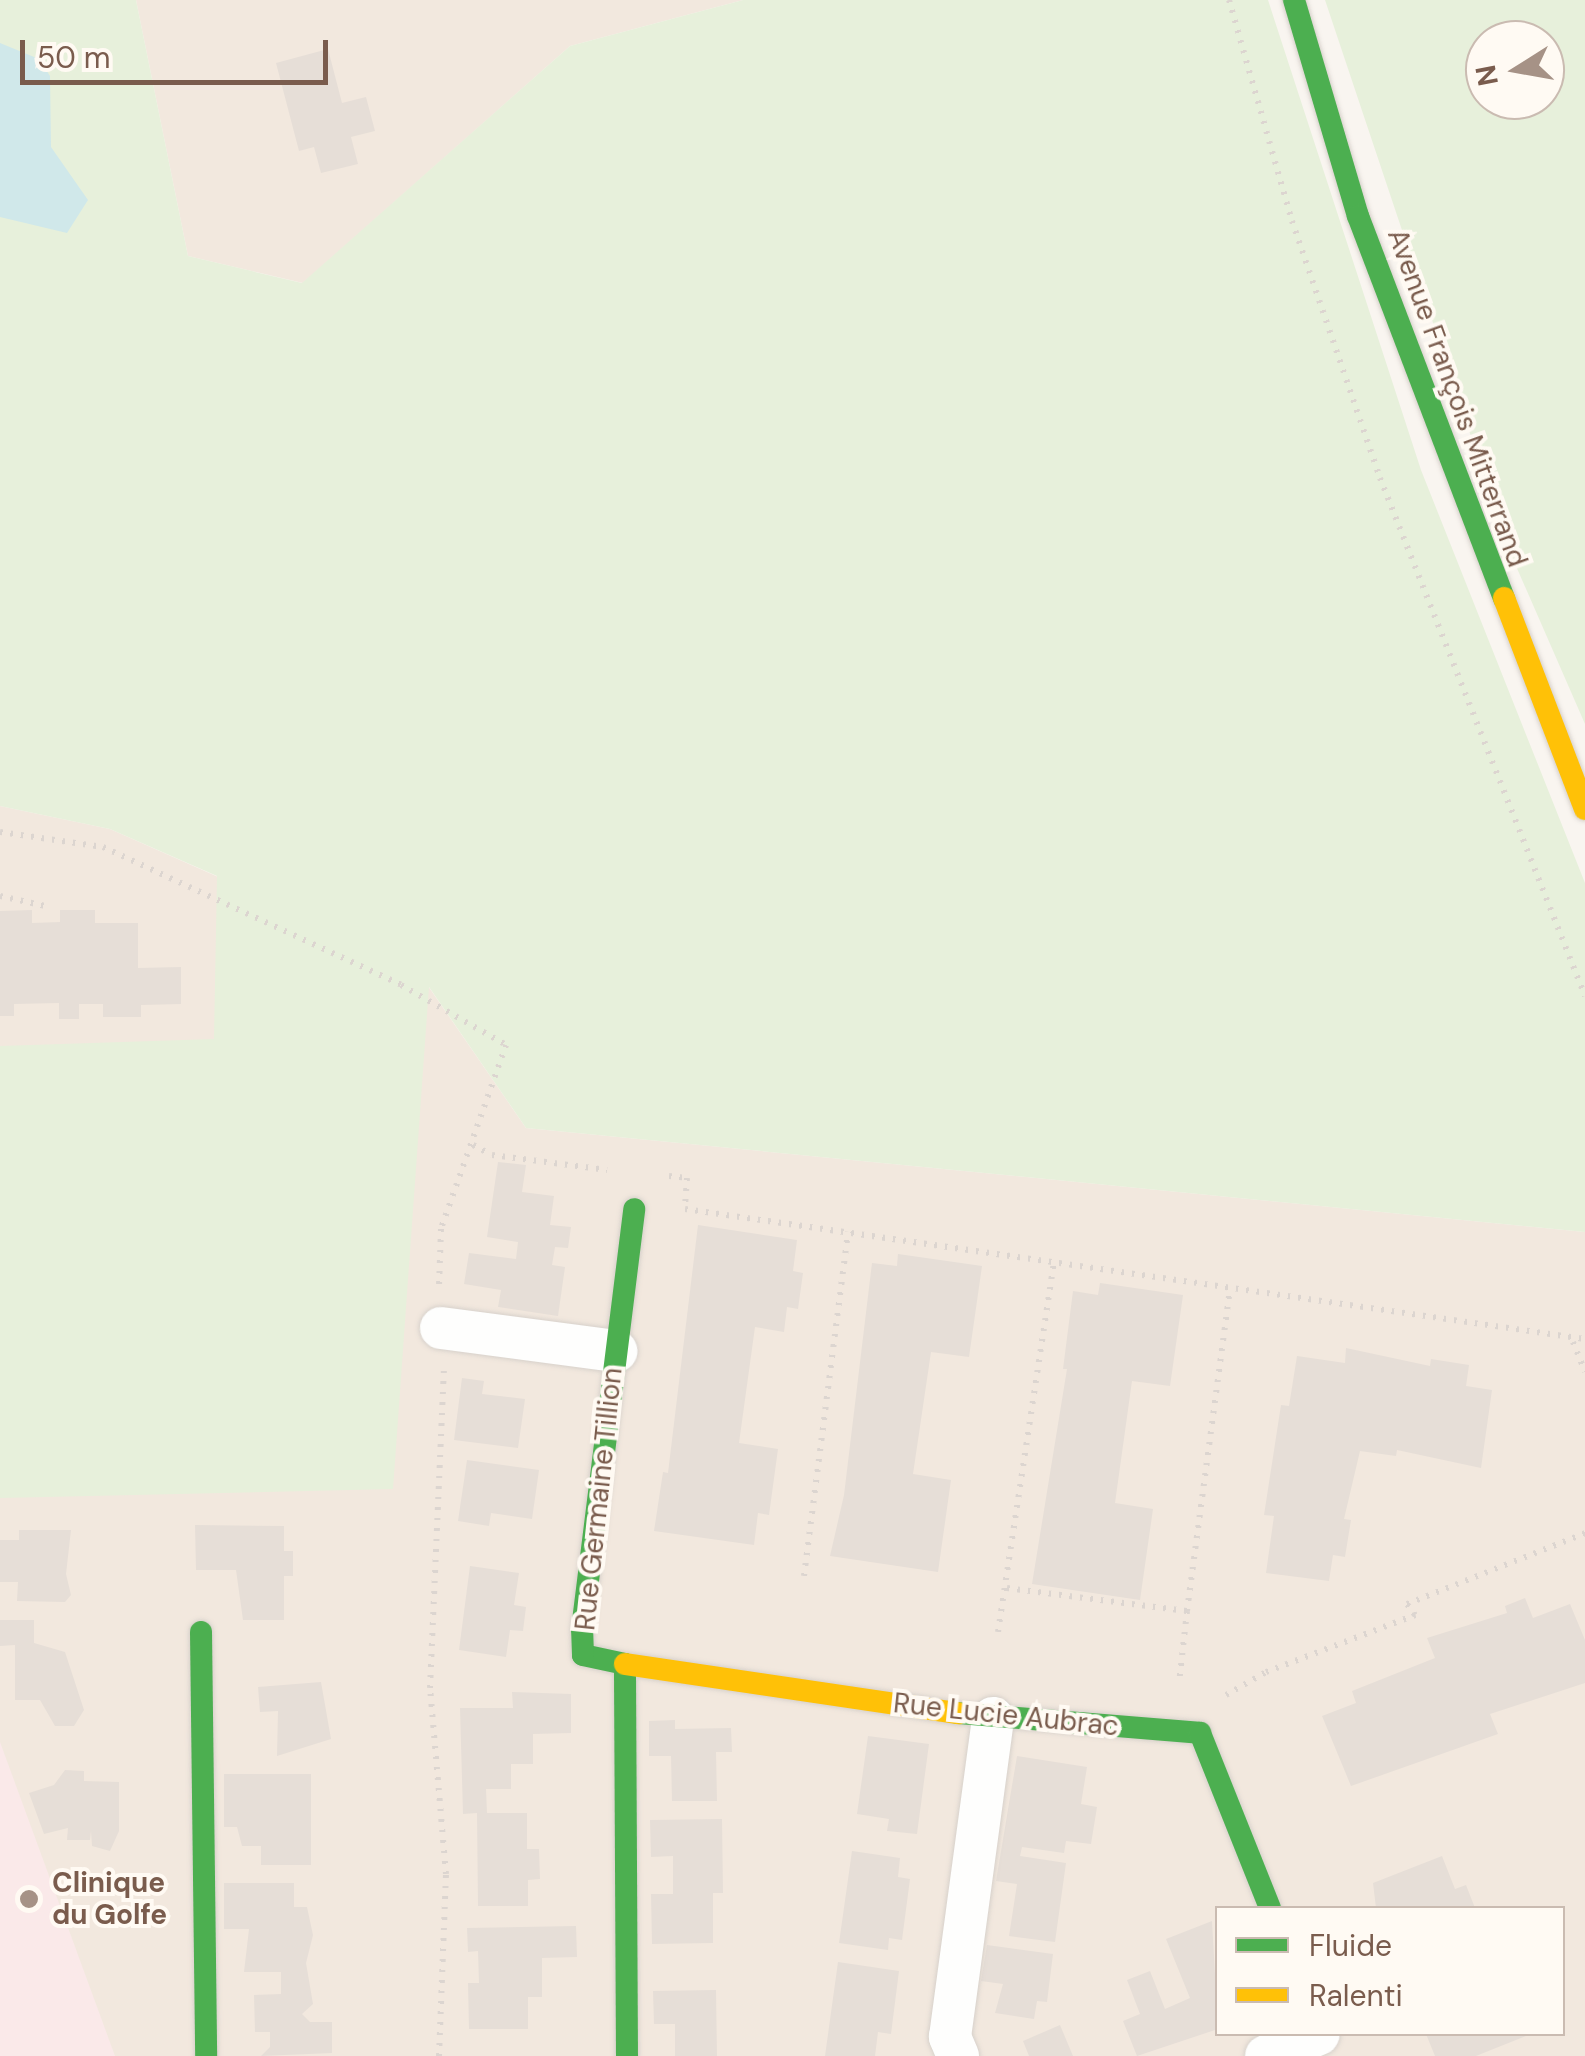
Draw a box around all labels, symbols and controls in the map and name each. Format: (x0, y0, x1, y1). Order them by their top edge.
scale bar (25, 20, 332, 82)
north arrow (1465, 20, 1565, 120)
text: 50 m (37, 38, 111, 77)
text: N (1467, 62, 1507, 89)
street label: Avenue François Mitterrand (1380, 224, 1534, 572)
street label: Rue Germaine Tillion (568, 1366, 630, 1632)
street label: Rue Lucie Aubrac (892, 1686, 1120, 1744)
place label: Clinique du Golfe (52, 1866, 167, 1932)
marker: Clinique du Golfe (16, 1886, 42, 1912)
legend (1215, 1906, 1565, 2036)
text: Fluide (1309, 1926, 1392, 1965)
text: Ralenti (1309, 1976, 1403, 2015)

